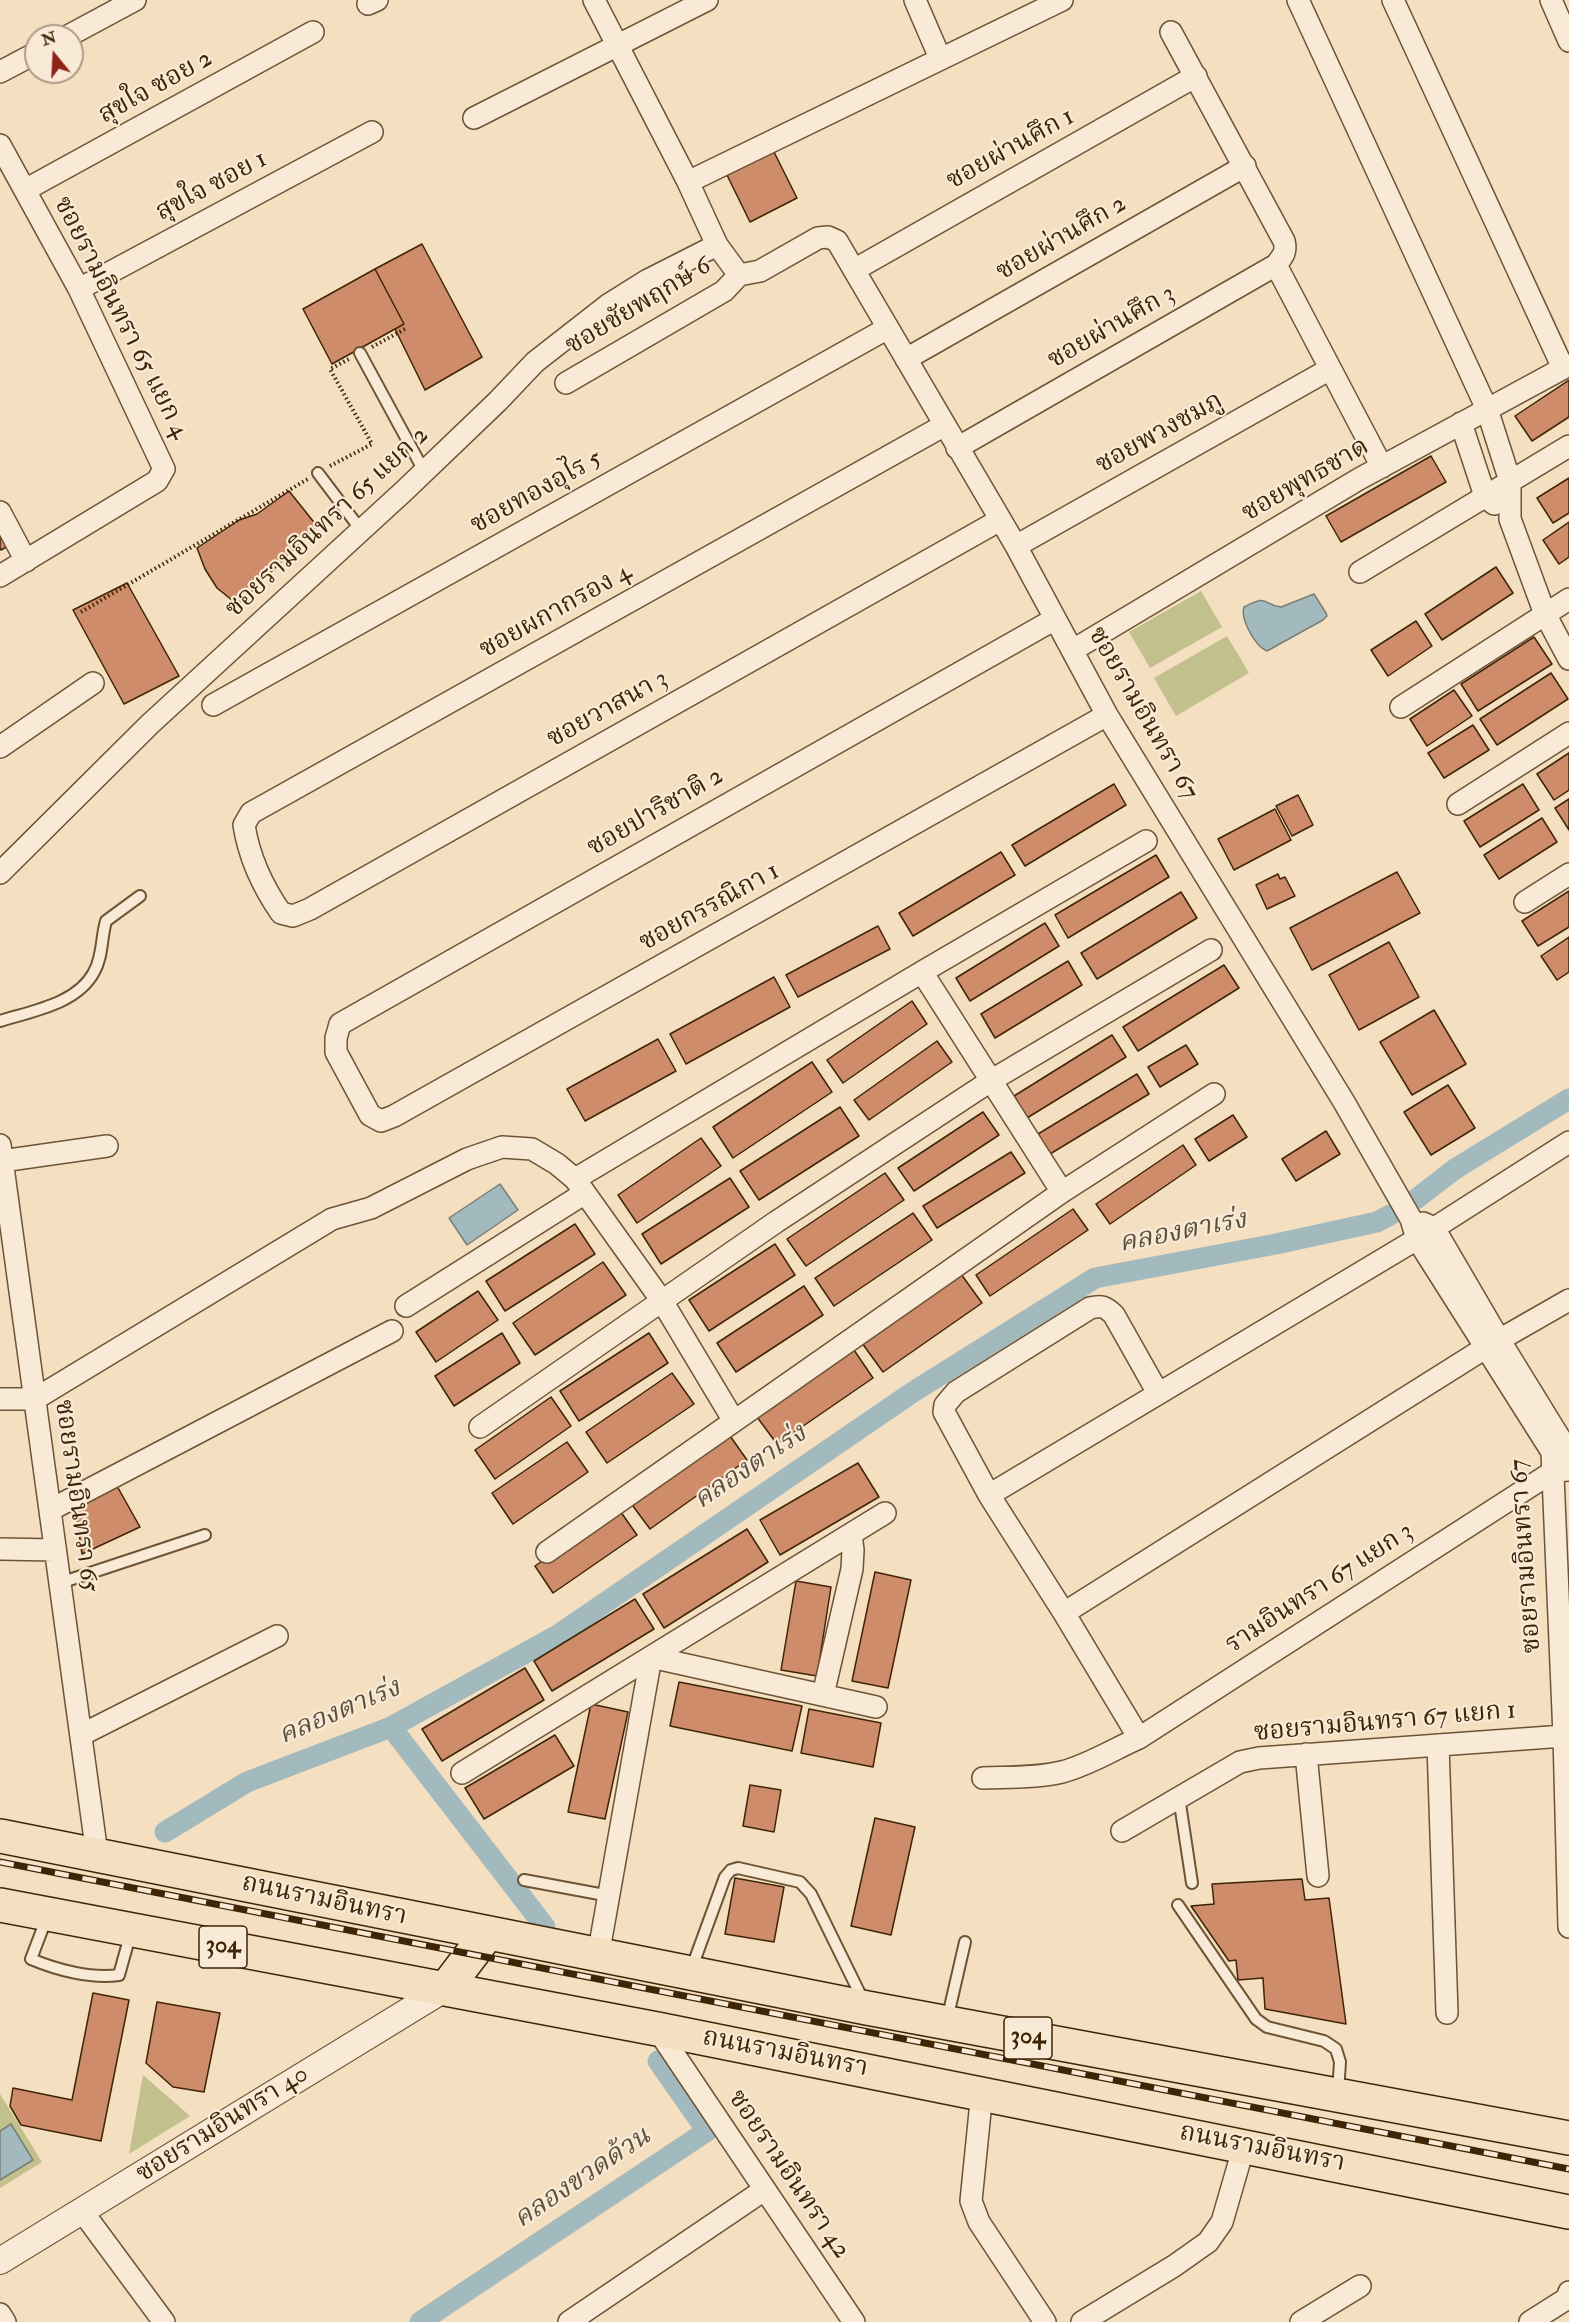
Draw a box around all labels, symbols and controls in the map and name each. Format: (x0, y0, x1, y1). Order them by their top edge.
north arrow (24, 24, 84, 84)
text: N (39, 27, 59, 51)
street label: สุขใจ ซอย 2 (94, 44, 218, 132)
street label: ซอยผ่านศึก 1 (942, 102, 1080, 198)
street label: สุขใจ ซอย 1 (151, 145, 273, 229)
street label: ซอยผ่านศึก 2 (991, 189, 1133, 289)
street label: ซอยรามอินทรา 65 แยก 4 (45, 192, 195, 444)
street label: ซอยชัยพฤกษ์ 6 (561, 251, 717, 363)
street label: ซอยผ่านศึก 3 (1043, 279, 1181, 377)
street label: ซอยพวงชมภู (1091, 386, 1229, 482)
street label: ซอยรามอินทรา 65 แยก 2 (220, 421, 436, 625)
street label: ซอยพุทธชาด (1237, 432, 1375, 530)
street label: ซอยทองอุไร 5 (466, 444, 608, 542)
street label: ซอยผกากรอง 4 (475, 557, 637, 667)
street label: ซอยรามอินทรา 67 (1080, 622, 1204, 806)
street label: ซอยวาสนา 3 (542, 664, 674, 756)
street label: ซอยปาริชาติ 2 (582, 762, 730, 864)
street label: ซอยกรรณิกา 1 (634, 857, 786, 959)
water label: คลองตาเร่ง (1117, 1205, 1249, 1261)
street label: ซอยรามอินทรา 65 (46, 1398, 104, 1594)
water label: คลองตาเร่ง (688, 1418, 814, 1518)
street label: ซอยรามอินทรา 67 (1505, 1458, 1549, 1654)
street label: รามอินทรา 67 แยก 3 (1220, 1517, 1420, 1661)
water label: คลองตาเร่ง (274, 1673, 406, 1753)
street label: ซอยรามอินทรา 67 แยก 1 (1253, 1696, 1517, 1750)
street label: ถนนรามอินทรา (239, 1868, 409, 1934)
road number: 304 (199, 1926, 247, 1968)
road number: 304 (1004, 2017, 1052, 2059)
street label: ถนนรามอินทรา (700, 2023, 870, 2085)
street label: ซอยรามอินทรา 40 (131, 2060, 315, 2190)
street label: ซอยรามอินทรา 42 (720, 2085, 856, 2265)
street label: ถนนรามอินทรา (1177, 2118, 1347, 2180)
water label: คลองขวดด้วน (508, 2121, 658, 2237)

